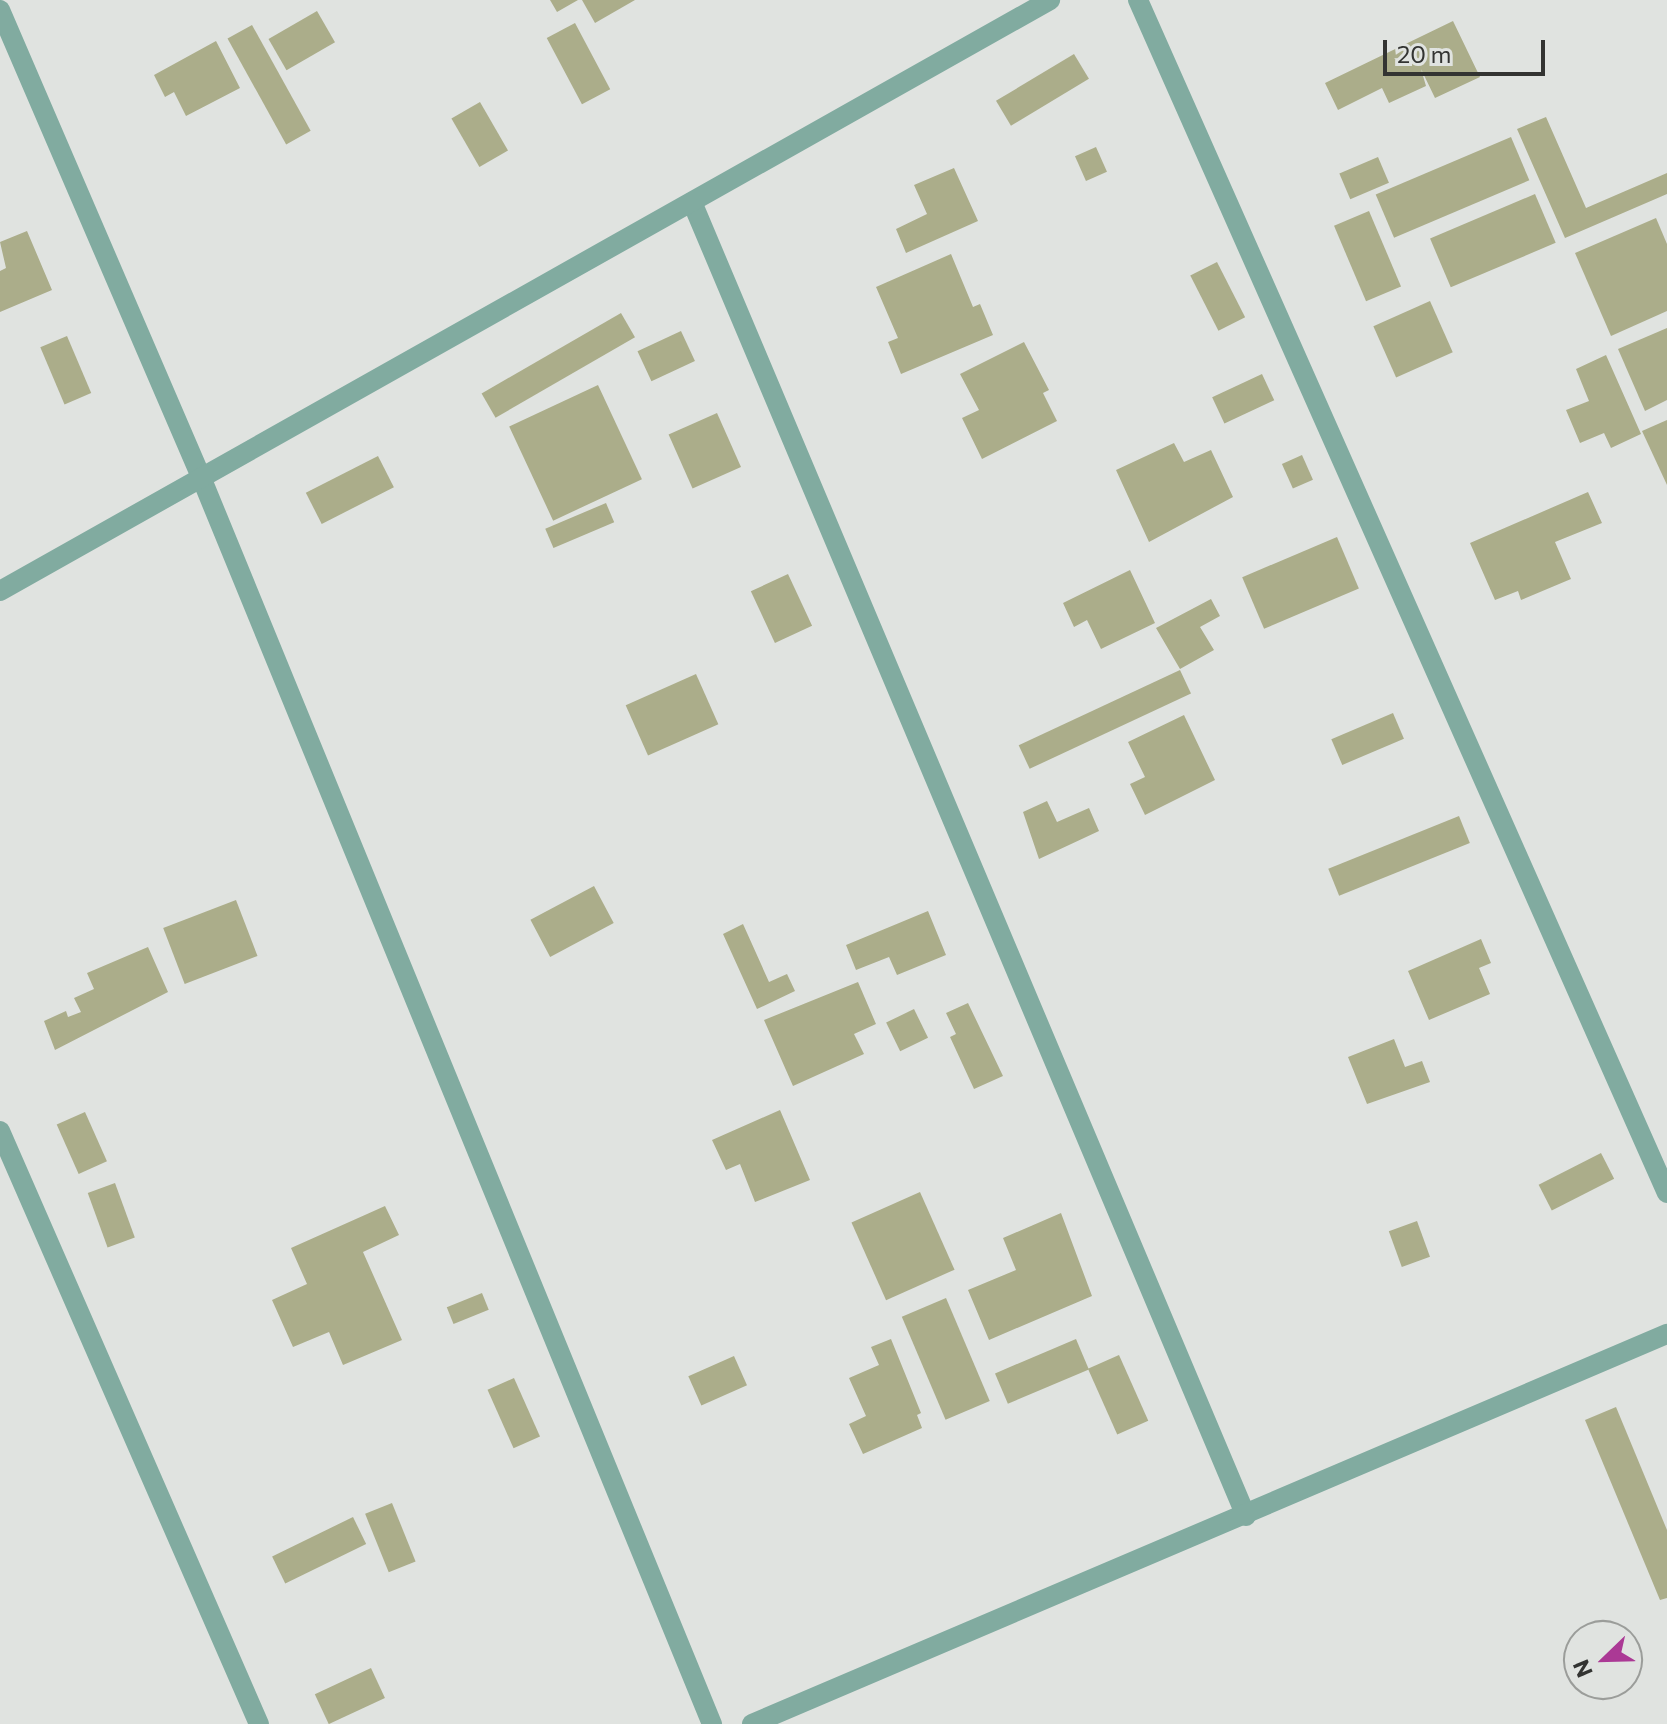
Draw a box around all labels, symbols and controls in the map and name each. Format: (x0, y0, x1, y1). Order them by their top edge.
scale bar (1387, 24, 1549, 74)
text: 20 m (1397, 39, 1451, 68)
north arrow (1563, 1620, 1643, 1700)
text: N (1567, 1656, 1598, 1682)

